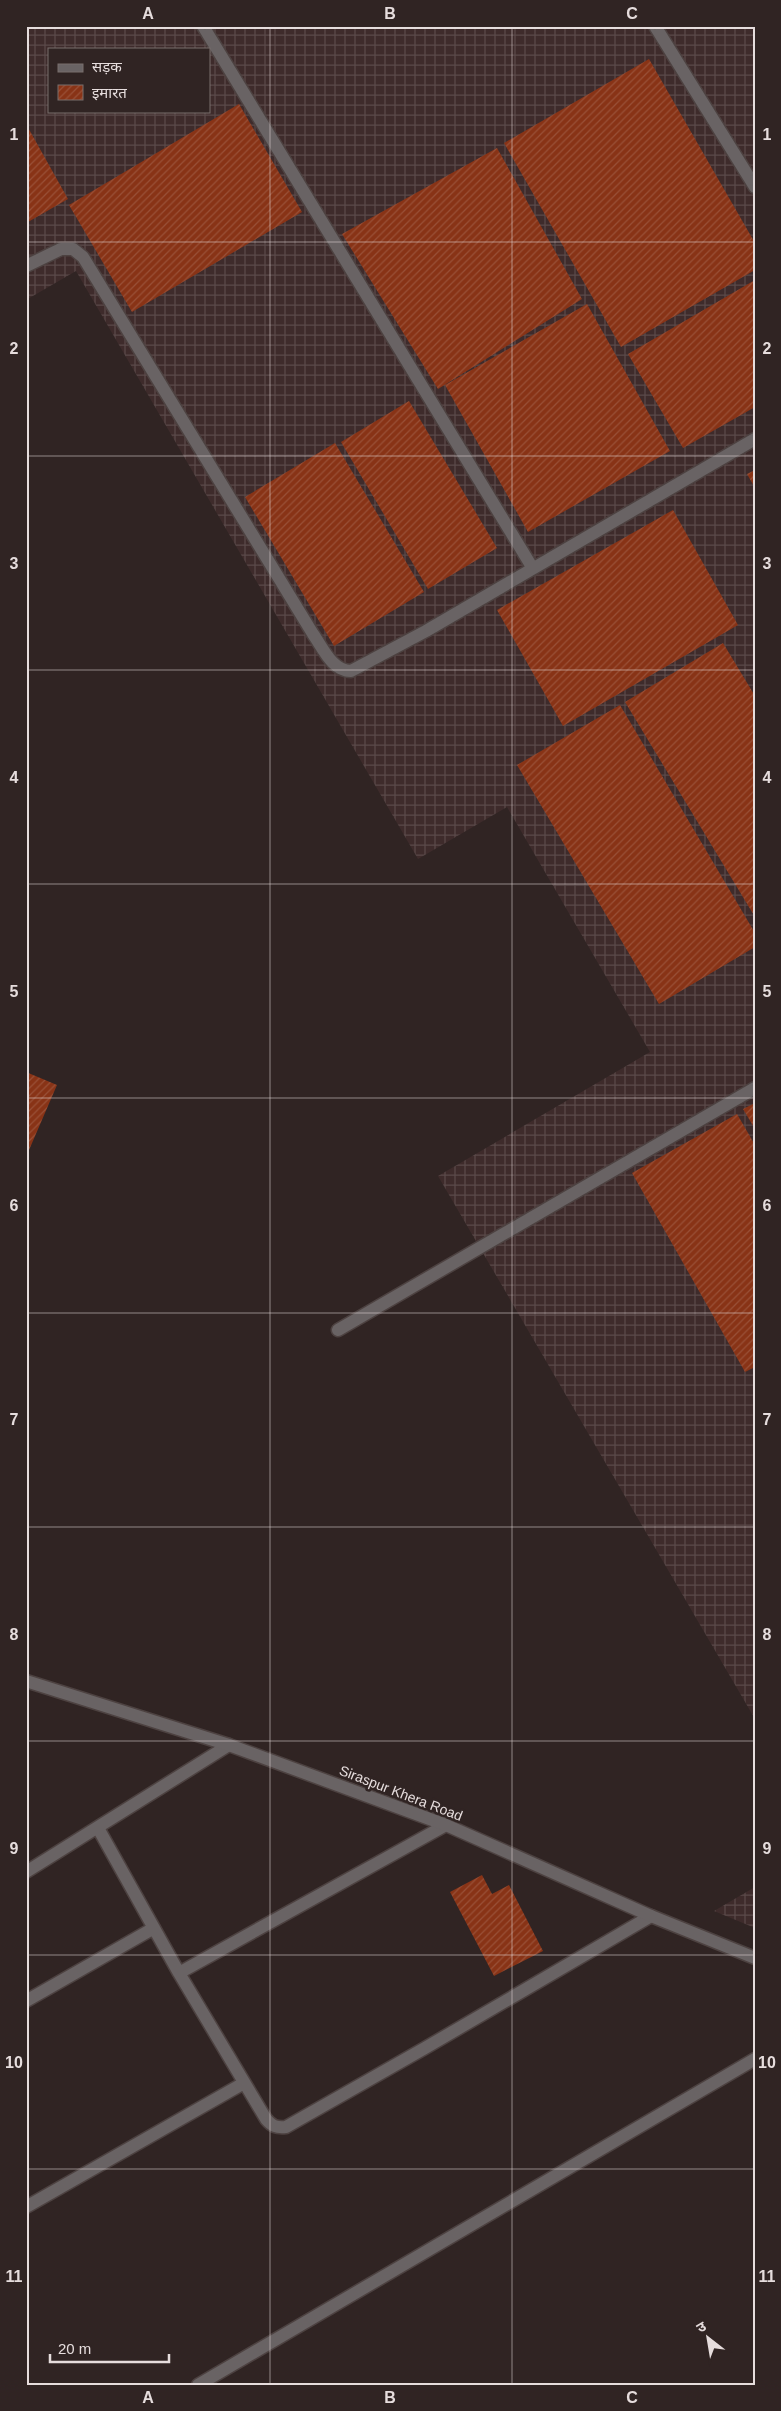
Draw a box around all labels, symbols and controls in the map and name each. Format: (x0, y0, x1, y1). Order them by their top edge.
text: A (142, 5, 154, 22)
text: B (384, 5, 396, 22)
text: C (626, 5, 638, 22)
legend (48, 48, 210, 112)
text: सड़क (92, 58, 122, 75)
text: इमारत (92, 84, 127, 101)
text: 1 (10, 126, 19, 143)
text: 1 (763, 126, 772, 143)
text: 2 (10, 340, 19, 357)
text: 2 (763, 340, 772, 357)
text: 3 (10, 555, 19, 572)
text: 3 (763, 555, 772, 572)
text: 4 (10, 769, 19, 786)
text: 4 (763, 769, 772, 786)
text: 5 (10, 983, 19, 1000)
text: 5 (763, 983, 772, 1000)
text: 6 (10, 1197, 19, 1214)
text: 6 (763, 1197, 772, 1214)
text: 7 (10, 1411, 19, 1428)
text: 7 (763, 1411, 772, 1428)
text: 8 (10, 1626, 19, 1643)
text: 8 (763, 1626, 772, 1643)
street label: Siraspur Khera Road (337, 1762, 465, 1824)
text: 9 (10, 1840, 19, 1857)
text: 9 (763, 1840, 772, 1857)
text: 10 (5, 2054, 23, 2071)
text: 10 (758, 2054, 776, 2071)
text: 11 (6, 2268, 23, 2285)
text: 11 (759, 2268, 776, 2285)
north arrow (684, 2314, 734, 2364)
text: उ (694, 2317, 710, 2336)
scale bar (50, 2331, 169, 2363)
text: 20 m (58, 2340, 91, 2357)
text: A (142, 2389, 154, 2406)
text: B (384, 2389, 396, 2406)
text: C (626, 2389, 638, 2406)

